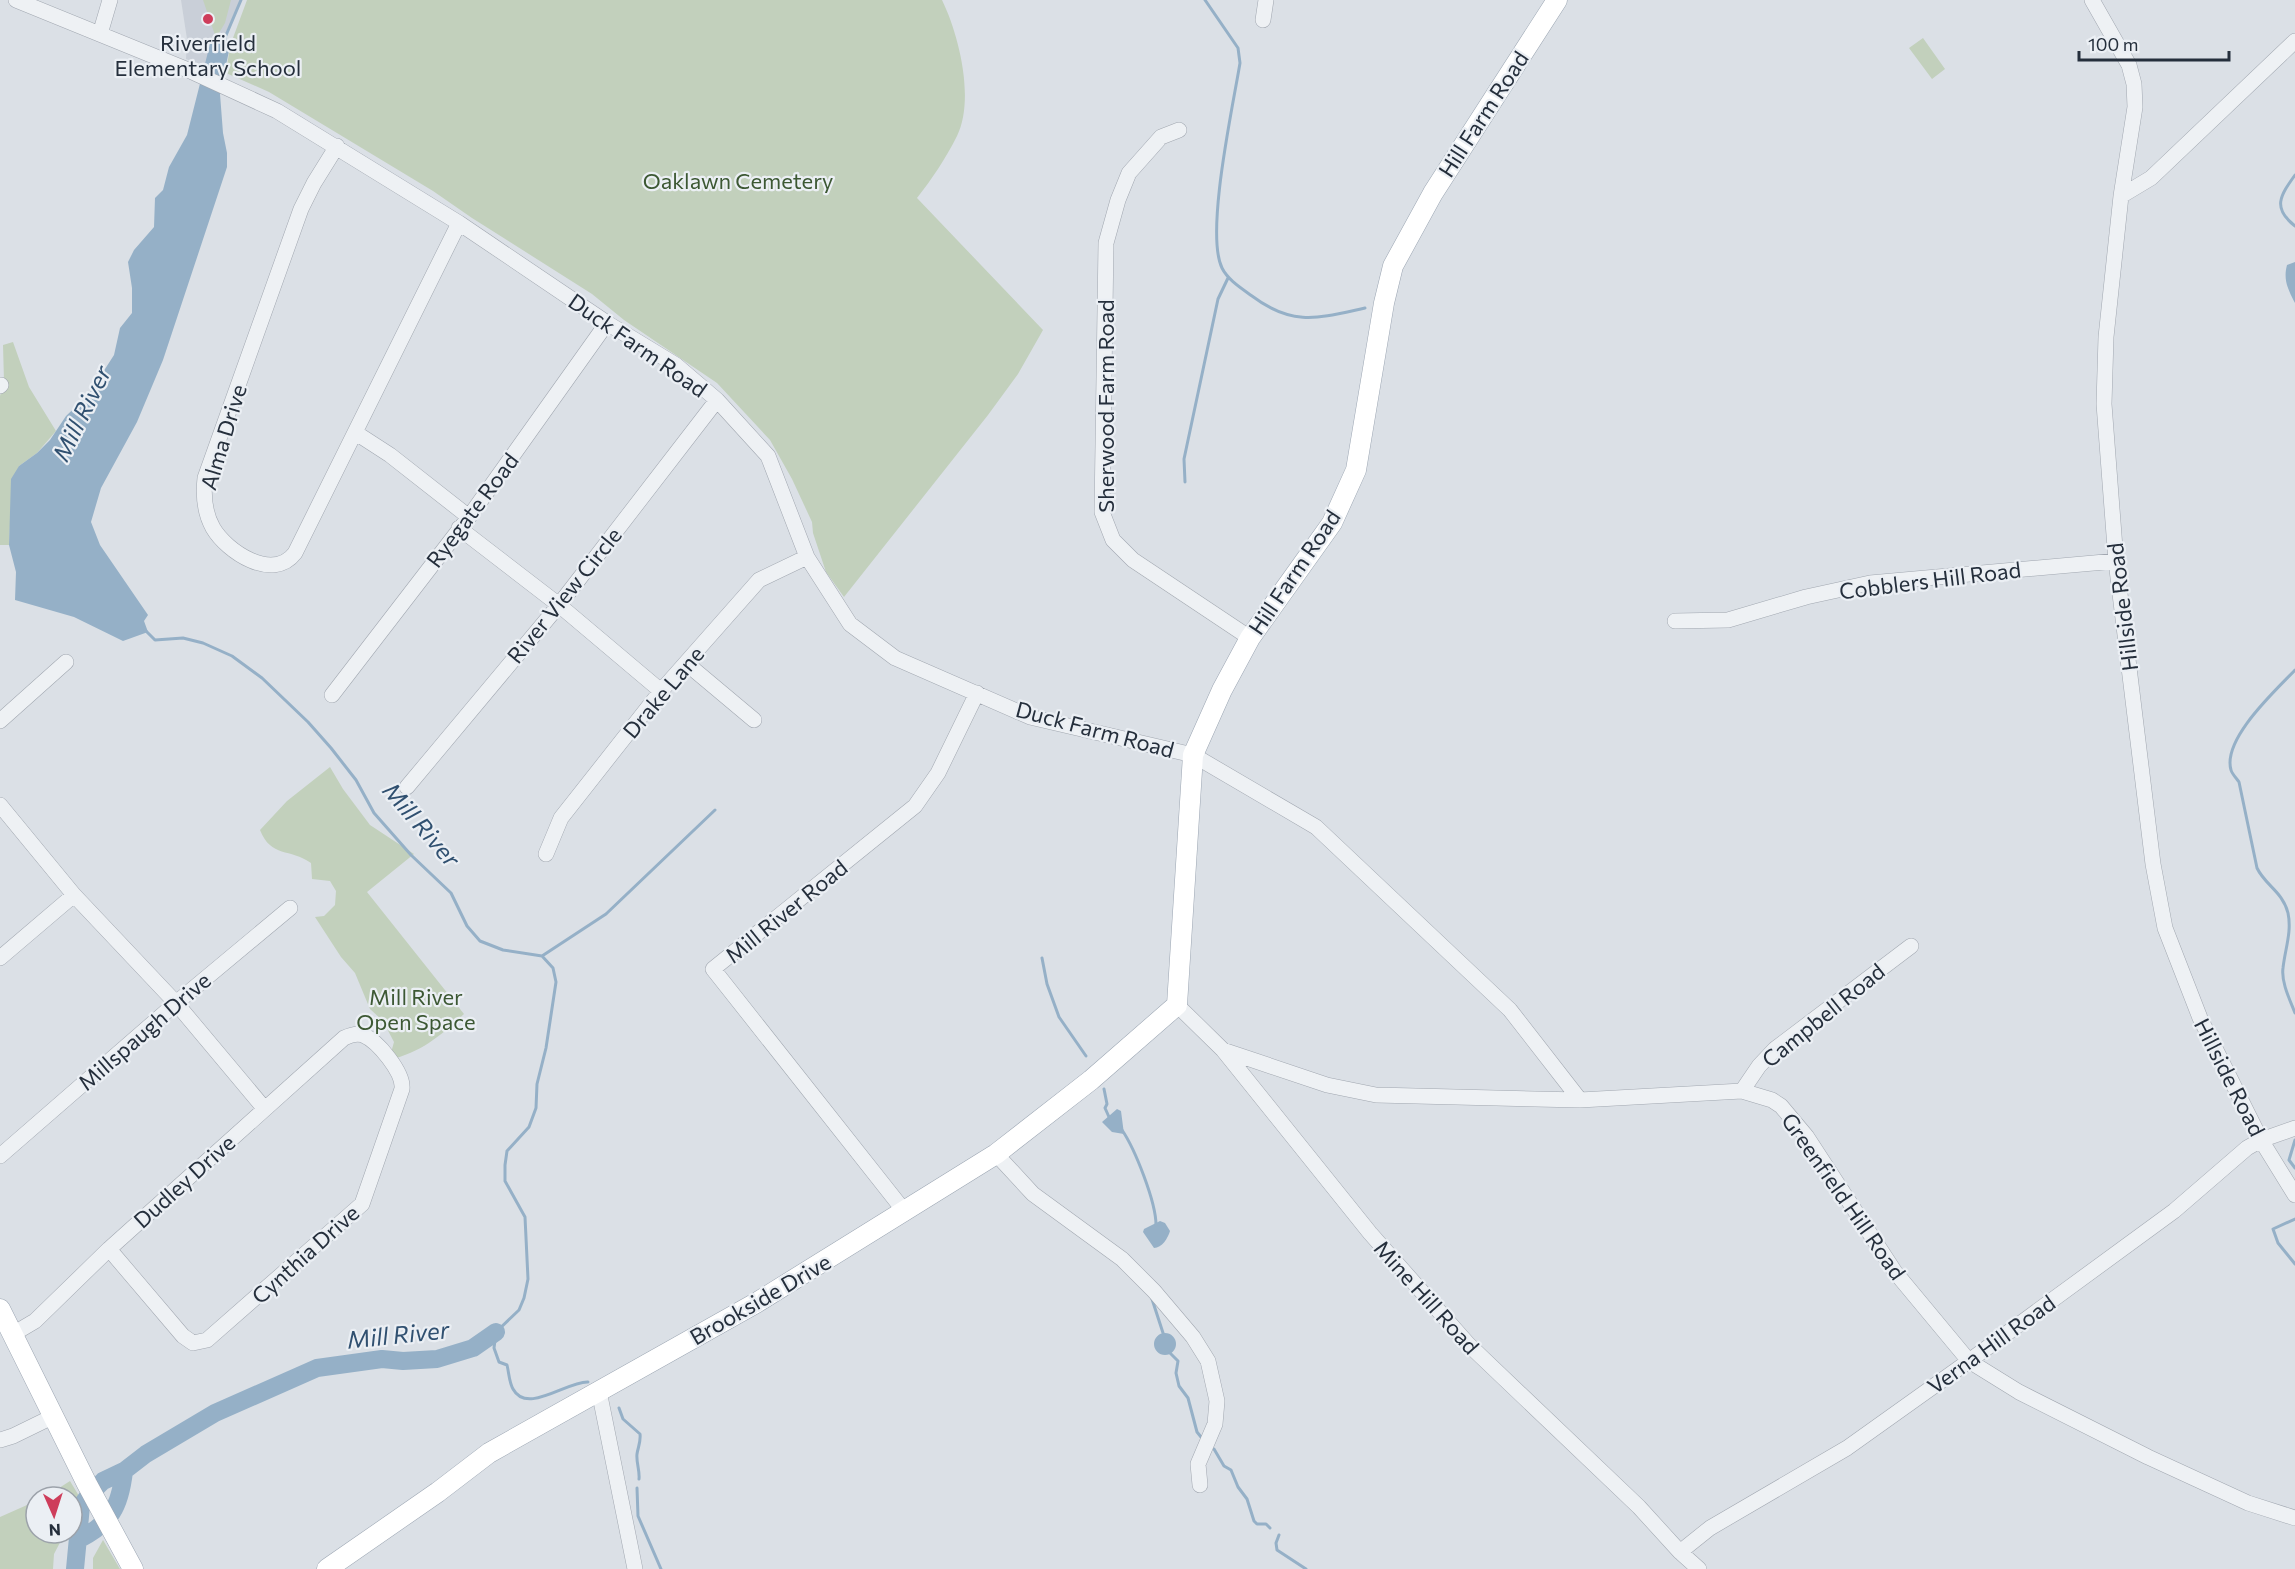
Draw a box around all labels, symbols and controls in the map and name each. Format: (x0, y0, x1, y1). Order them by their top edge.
marker: Riverfield Elementary School (201, 12, 215, 26)
scale bar (2079, 24, 2229, 62)
place label: Riverfield Elementary School (115, 29, 301, 81)
text: 100 m (2088, 33, 2138, 55)
street label: Hill Farm Road (1432, 46, 1534, 182)
park label: Oaklawn Cemetery (643, 167, 833, 194)
street label: Duck Farm Road (564, 287, 712, 403)
street label: Sherwood Farm Road (1092, 299, 1119, 513)
water label: Mill River (45, 359, 117, 465)
street label: Alma Drive (194, 381, 252, 493)
street label: Ryegate Road (420, 447, 524, 573)
street label: Hill Farm Road (1242, 504, 1346, 640)
street label: River View Circle (501, 522, 627, 668)
street label: Hillside Road (2101, 541, 2143, 673)
street label: Cobblers Hill Road (1838, 555, 2022, 605)
street label: Drake Lane (617, 640, 709, 744)
street label: Duck Farm Road (1013, 695, 1177, 763)
water label: Mill River (377, 776, 467, 873)
street label: Mill River Road (719, 854, 853, 968)
street label: Campbell Road (1756, 957, 1890, 1073)
street label: Millspaugh Drive (72, 966, 216, 1096)
park label: Mill River Open Space (356, 983, 476, 1035)
street label: Hillside Road (2189, 1013, 2271, 1141)
street label: Greenfield Hill Road (1776, 1107, 1912, 1285)
street label: Dudley Drive (128, 1129, 240, 1233)
street label: Cynthia Drive (246, 1199, 364, 1309)
street label: Mine Hill Road (1369, 1234, 1485, 1360)
street label: Brookside Drive (685, 1248, 835, 1350)
street label: Verna Hill Road (1922, 1289, 2060, 1399)
water label: Mill River (346, 1314, 452, 1354)
north arrow (24, 1485, 84, 1545)
text: N (48, 1521, 61, 1540)

